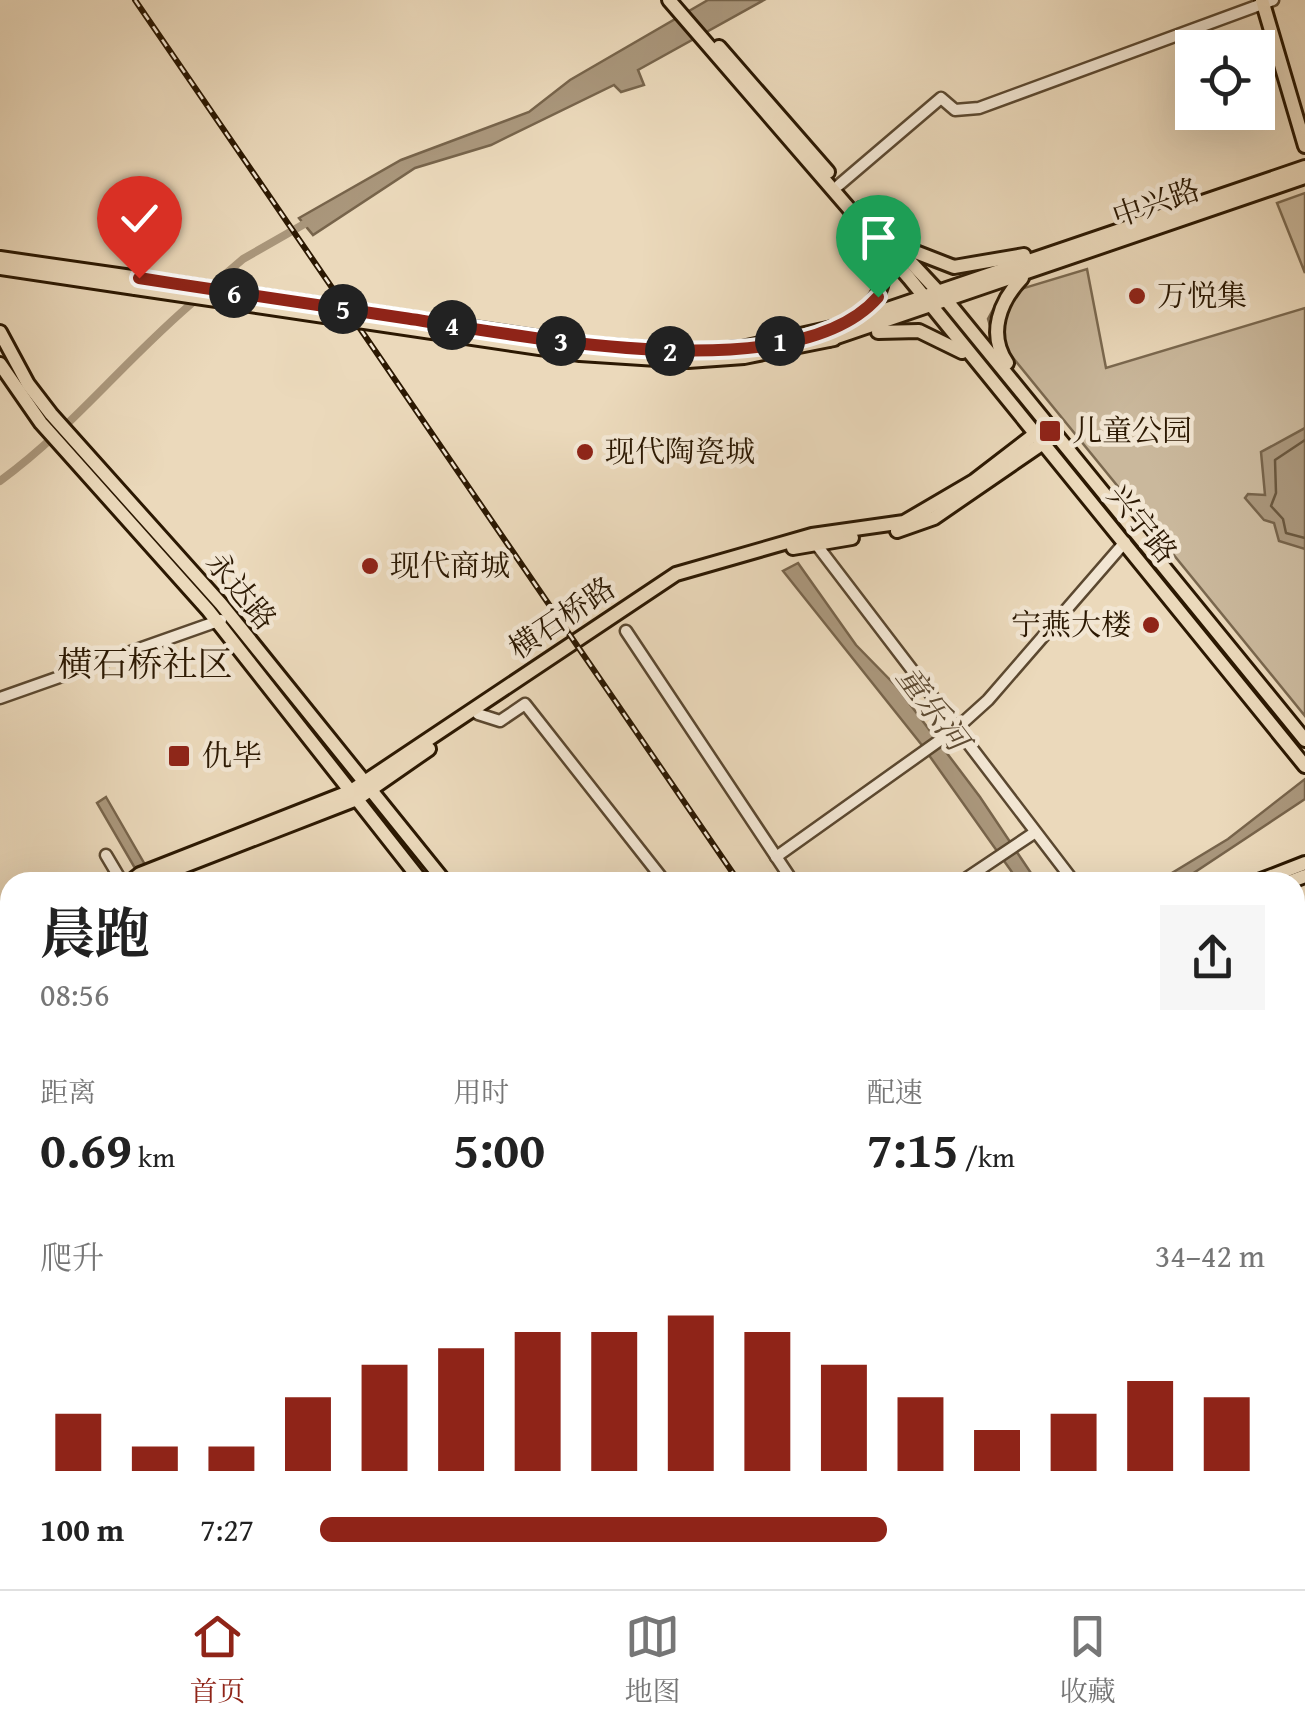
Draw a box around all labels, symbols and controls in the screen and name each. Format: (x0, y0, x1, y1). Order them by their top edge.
map controls (1175, 30, 1275, 130)
button: locate (1175, 30, 1275, 130)
street label: 中兴路 (1106, 167, 1205, 238)
pin (97, 176, 182, 279)
icon: check (112, 191, 167, 246)
pin (836, 195, 921, 298)
icon: arrive (851, 210, 906, 265)
pin: 6 (209, 268, 259, 318)
text: 6 (227, 272, 241, 313)
place label: 万悦集 (1157, 273, 1247, 317)
pin: 5 (318, 284, 368, 334)
marker: 万悦集 (1126, 285, 1148, 307)
text: 5 (336, 288, 350, 329)
pin: 4 (427, 300, 477, 350)
text: 4 (445, 304, 459, 345)
pin: 3 (536, 316, 586, 366)
pin: 1 (755, 316, 805, 366)
text: 3 (554, 320, 568, 361)
text: 1 (773, 320, 787, 361)
pin: 2 (645, 326, 695, 376)
text: 2 (663, 330, 677, 371)
place label: 儿童公园 (1072, 408, 1192, 452)
marker: 儿童公园 (1037, 418, 1063, 444)
place label: 现代陶瓷城 (605, 429, 755, 473)
marker: 现代陶瓷城 (574, 441, 596, 463)
street label: 兴宁路 (1097, 475, 1188, 572)
street label: 永达路 (196, 542, 288, 639)
place label: 现代商城 (390, 543, 510, 587)
marker: 现代商城 (359, 555, 381, 577)
street label: 横石桥路 (499, 565, 623, 669)
place label: 宁燕大楼 (1011, 602, 1131, 646)
marker: 宁燕大楼 (1140, 614, 1162, 636)
district label: 横石桥社区 (57, 638, 233, 689)
water label: 童乐河 (886, 655, 984, 764)
place label: 仇毕 (202, 733, 262, 777)
marker: 仇毕 (166, 743, 192, 769)
text: 晨跑 (40, 893, 150, 973)
button: share (1160, 905, 1265, 1010)
text: 08:56 (40, 971, 109, 1018)
text: 距离 (40, 1071, 96, 1112)
text: 用时 (453, 1071, 509, 1112)
text: 配速 (867, 1071, 923, 1112)
text: 0.69 (40, 1112, 132, 1185)
text: 5:00 (453, 1112, 545, 1185)
text: 7:15 (867, 1112, 959, 1185)
text: km (132, 1136, 175, 1177)
text: /km (959, 1136, 1015, 1177)
text: 34–42 m (1155, 1232, 1265, 1279)
text: 爬升 (40, 1234, 104, 1281)
text: 100 m (40, 1506, 124, 1553)
text: 7:27 (200, 1506, 254, 1553)
tab: 首页 (189, 1609, 246, 1711)
tab: 地图 (624, 1609, 681, 1711)
tab: 收藏 (1059, 1609, 1116, 1711)

